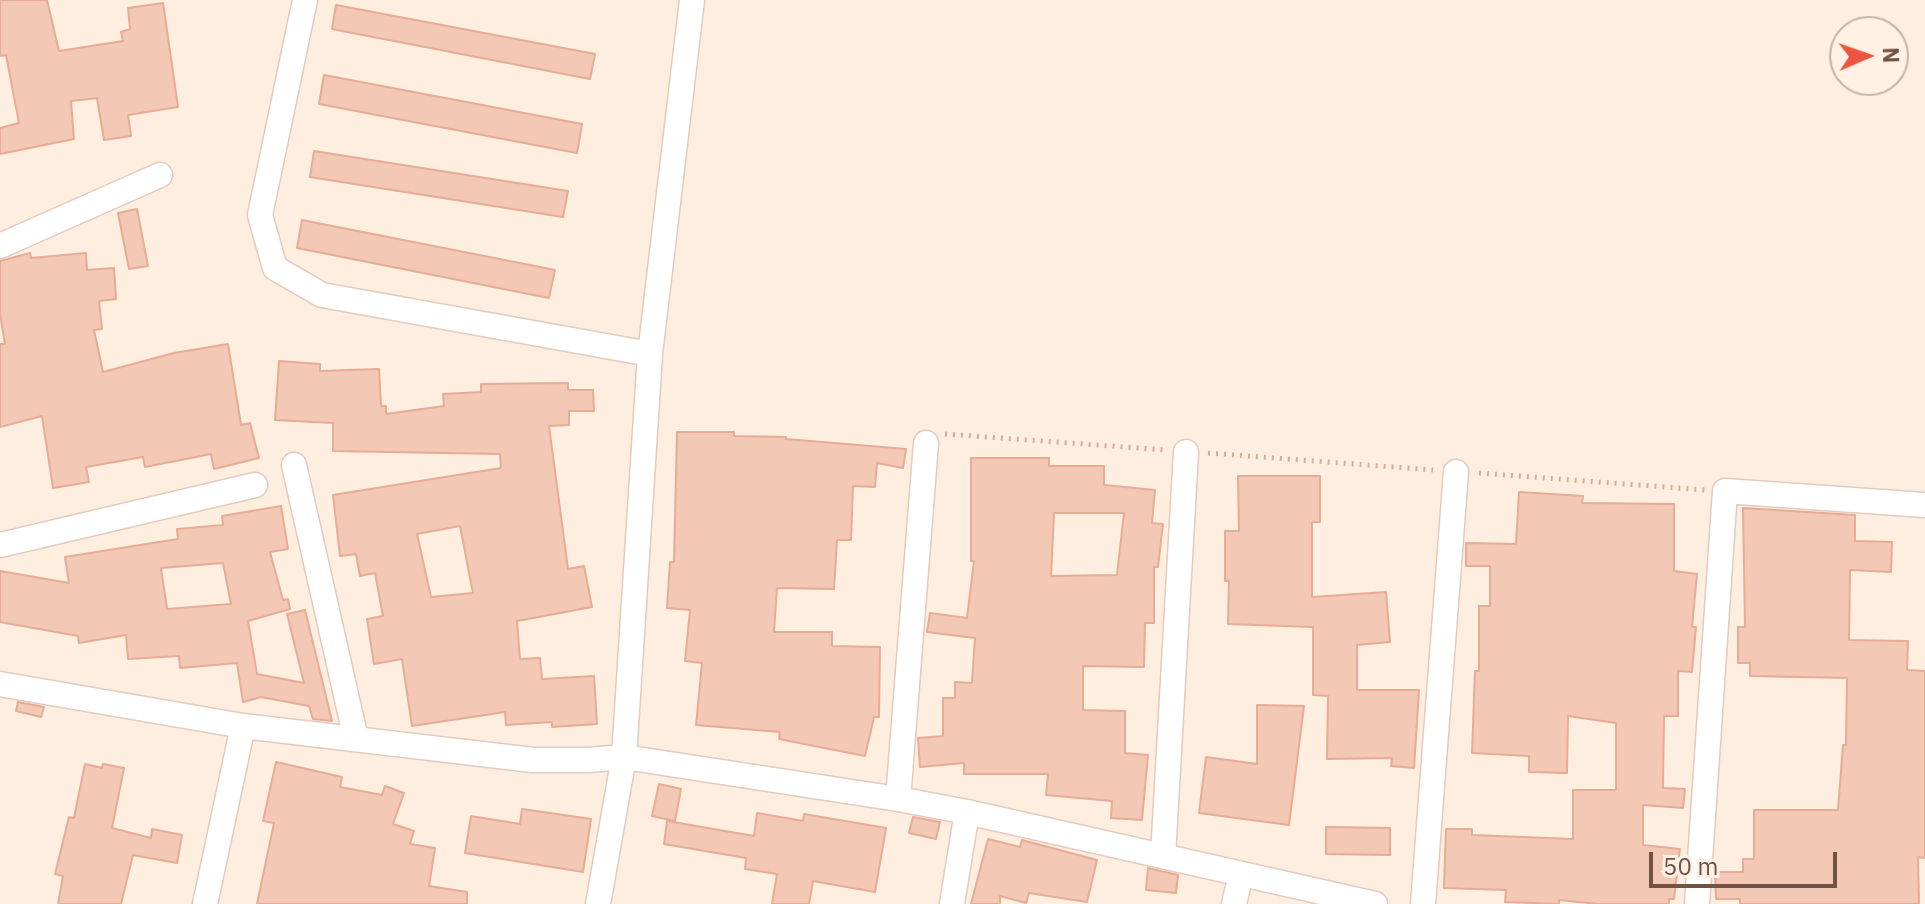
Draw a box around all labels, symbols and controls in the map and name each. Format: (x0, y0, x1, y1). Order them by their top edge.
north arrow (1829, 16, 1909, 96)
text: N (1877, 47, 1906, 64)
scale bar (1653, 836, 1841, 886)
text: 50 m (1663, 850, 1718, 882)

